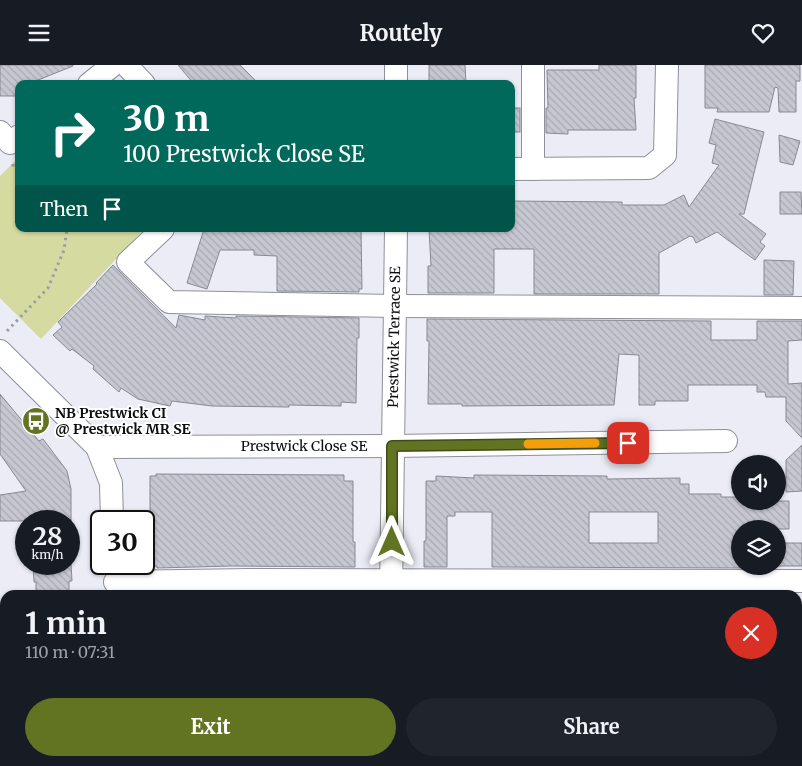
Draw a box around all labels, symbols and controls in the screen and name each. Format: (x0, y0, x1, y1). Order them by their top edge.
icon: menu (25, 19, 53, 47)
text: Routely (360, 19, 442, 47)
icon: heart (749, 19, 777, 47)
text: 30 m (123, 97, 209, 141)
icon: right (40, 100, 105, 165)
text: 100 Prestwick Close SE (123, 140, 365, 168)
icon: arrive (98, 195, 126, 223)
text: Then (40, 197, 88, 221)
street label: Prestwick Terrace SE (384, 266, 404, 408)
place label: NB Prestwick CI @ Prestwick MR SE (55, 404, 191, 438)
bus stop icon: NB Prestwick CI @ Prestwick MR SE (21, 406, 51, 436)
pin (607, 422, 649, 464)
icon: arrive (614, 429, 642, 457)
street label: Prestwick Close SE (241, 437, 367, 455)
map controls (731, 455, 786, 575)
button: sound (731, 455, 786, 510)
speed limit sign: 30 (90, 510, 155, 575)
position arrow (365, 515, 417, 567)
text: 28 (32, 520, 63, 552)
button: layers (731, 520, 786, 575)
text: km/h (32, 547, 63, 562)
text: 1 min (25, 604, 107, 642)
button: close (725, 607, 777, 659)
text: 110 m · 07:31 (25, 642, 115, 662)
button: Exit (25, 698, 396, 756)
button: Share (406, 698, 777, 756)

